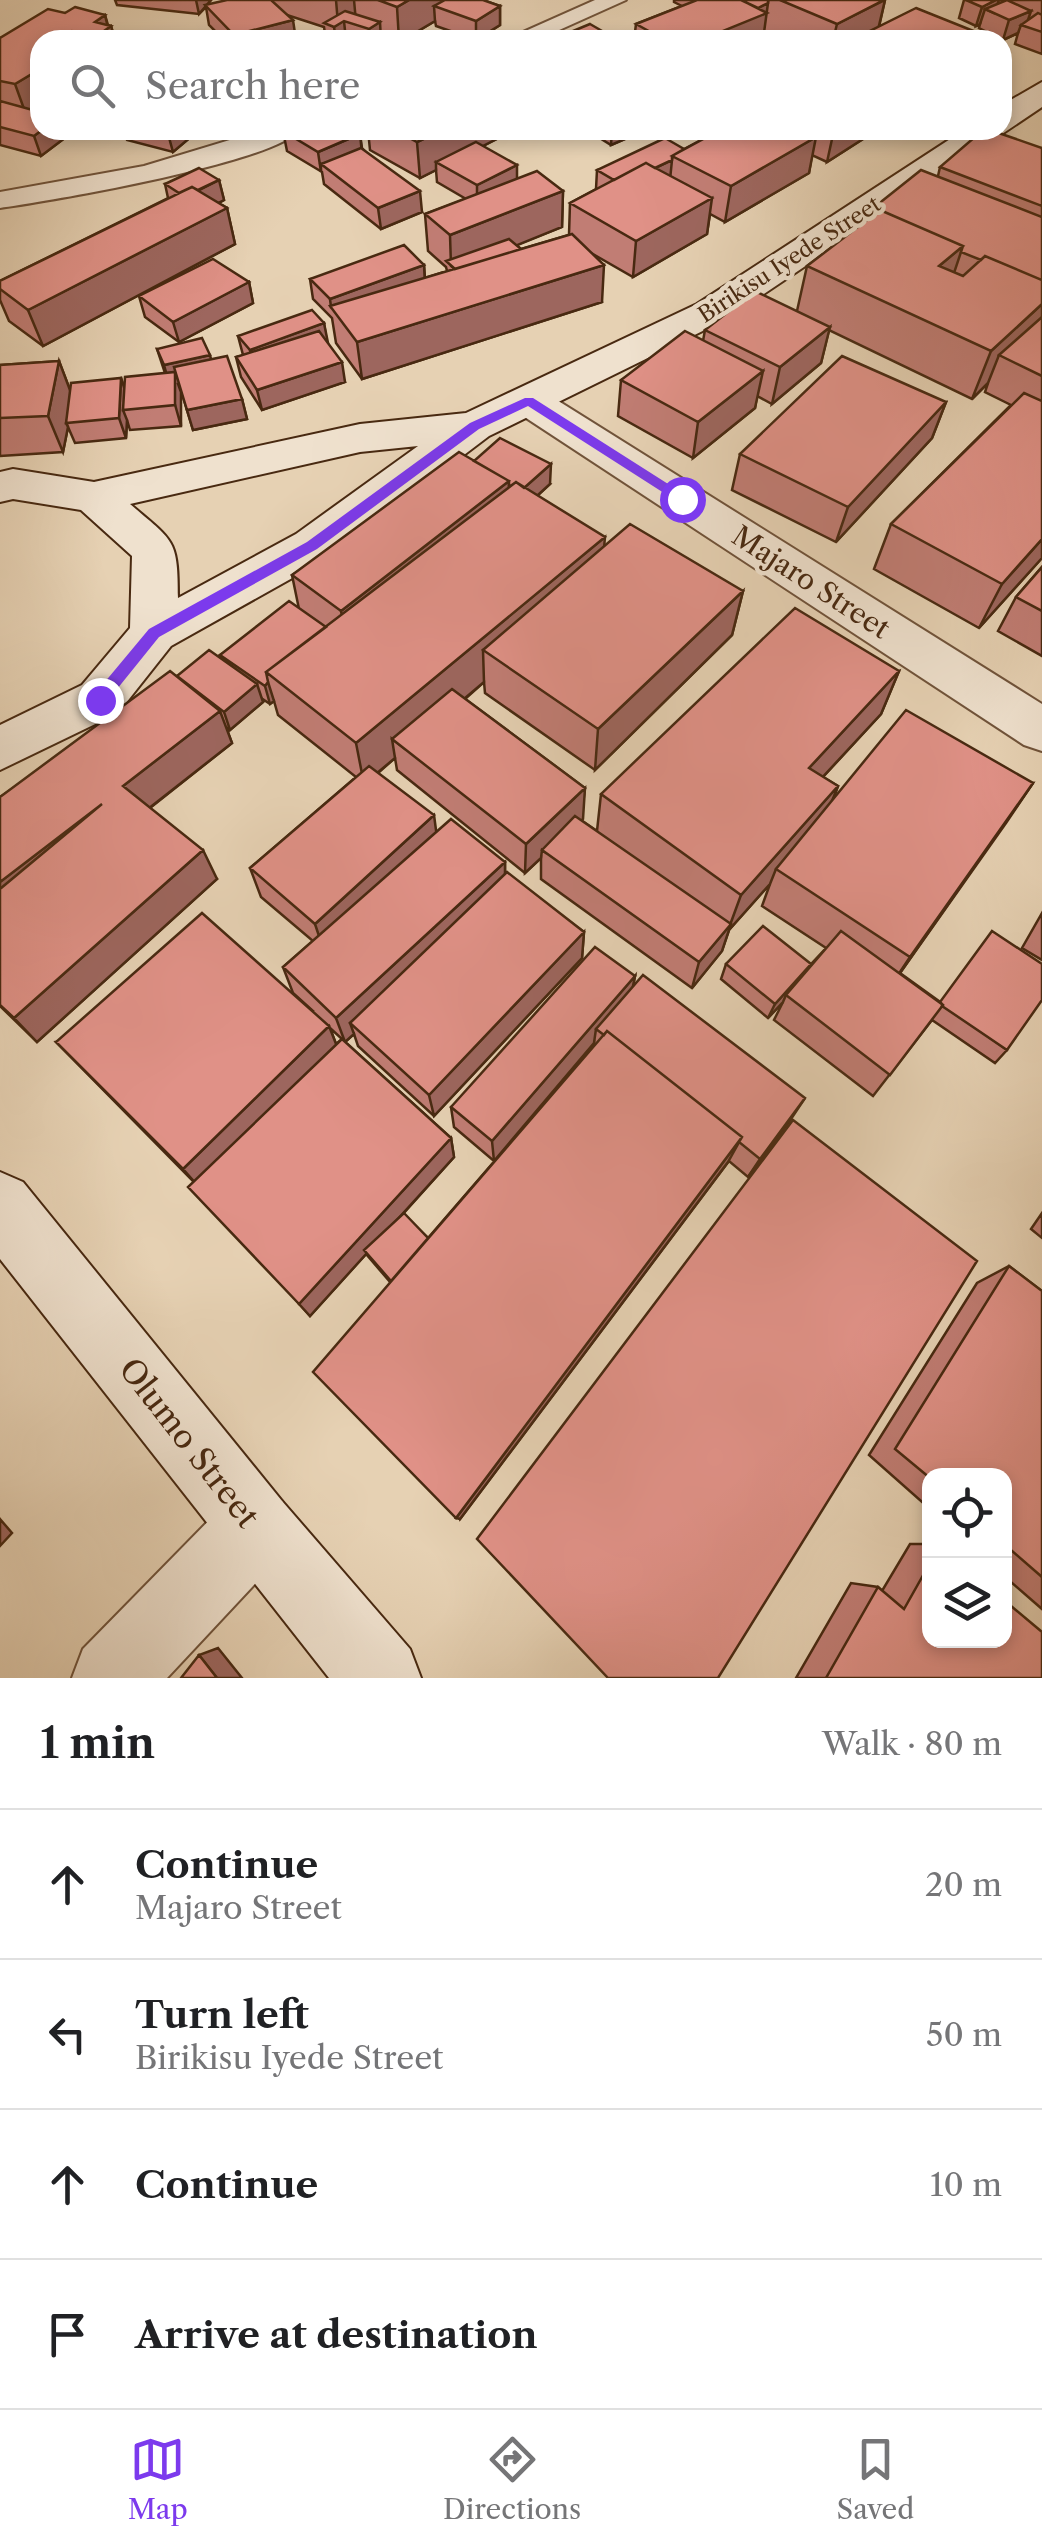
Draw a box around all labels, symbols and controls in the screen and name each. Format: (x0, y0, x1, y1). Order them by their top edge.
search box (30, 30, 1012, 140)
icon: search (65, 58, 120, 113)
text: Search here (145, 62, 360, 109)
street label: Birikisu Iyede Street (693, 190, 886, 328)
route start (660, 477, 706, 523)
street label: Majaro Street (726, 518, 896, 646)
route end (78, 678, 124, 724)
street label: Olumo Street (111, 1350, 268, 1536)
map controls (922, 1468, 1012, 1648)
button: locate (922, 1468, 1012, 1558)
button: layers (922, 1558, 1012, 1648)
text: 1 min (40, 1717, 155, 1769)
text: Walk · 80 m (822, 1724, 1002, 1763)
text: Continue (135, 1841, 318, 1888)
icon: ahead (40, 1857, 95, 1912)
text: 20 m (925, 1865, 1002, 1904)
text: Majaro Street (135, 1888, 342, 1927)
text: Turn left (135, 1991, 309, 2038)
icon: left (40, 2007, 95, 2062)
text: 50 m (926, 2015, 1002, 2054)
text: Birikisu Iyede Street (135, 2038, 443, 2077)
icon: ahead (40, 2157, 95, 2212)
text: Continue (135, 2161, 318, 2208)
text: 10 m (930, 2165, 1002, 2204)
icon: arrive (40, 2307, 95, 2362)
text: Arrive at destination (135, 2311, 538, 2358)
tab: Map (128, 2432, 188, 2526)
tab: Directions (443, 2432, 581, 2526)
tab: Saved (837, 2432, 914, 2526)

